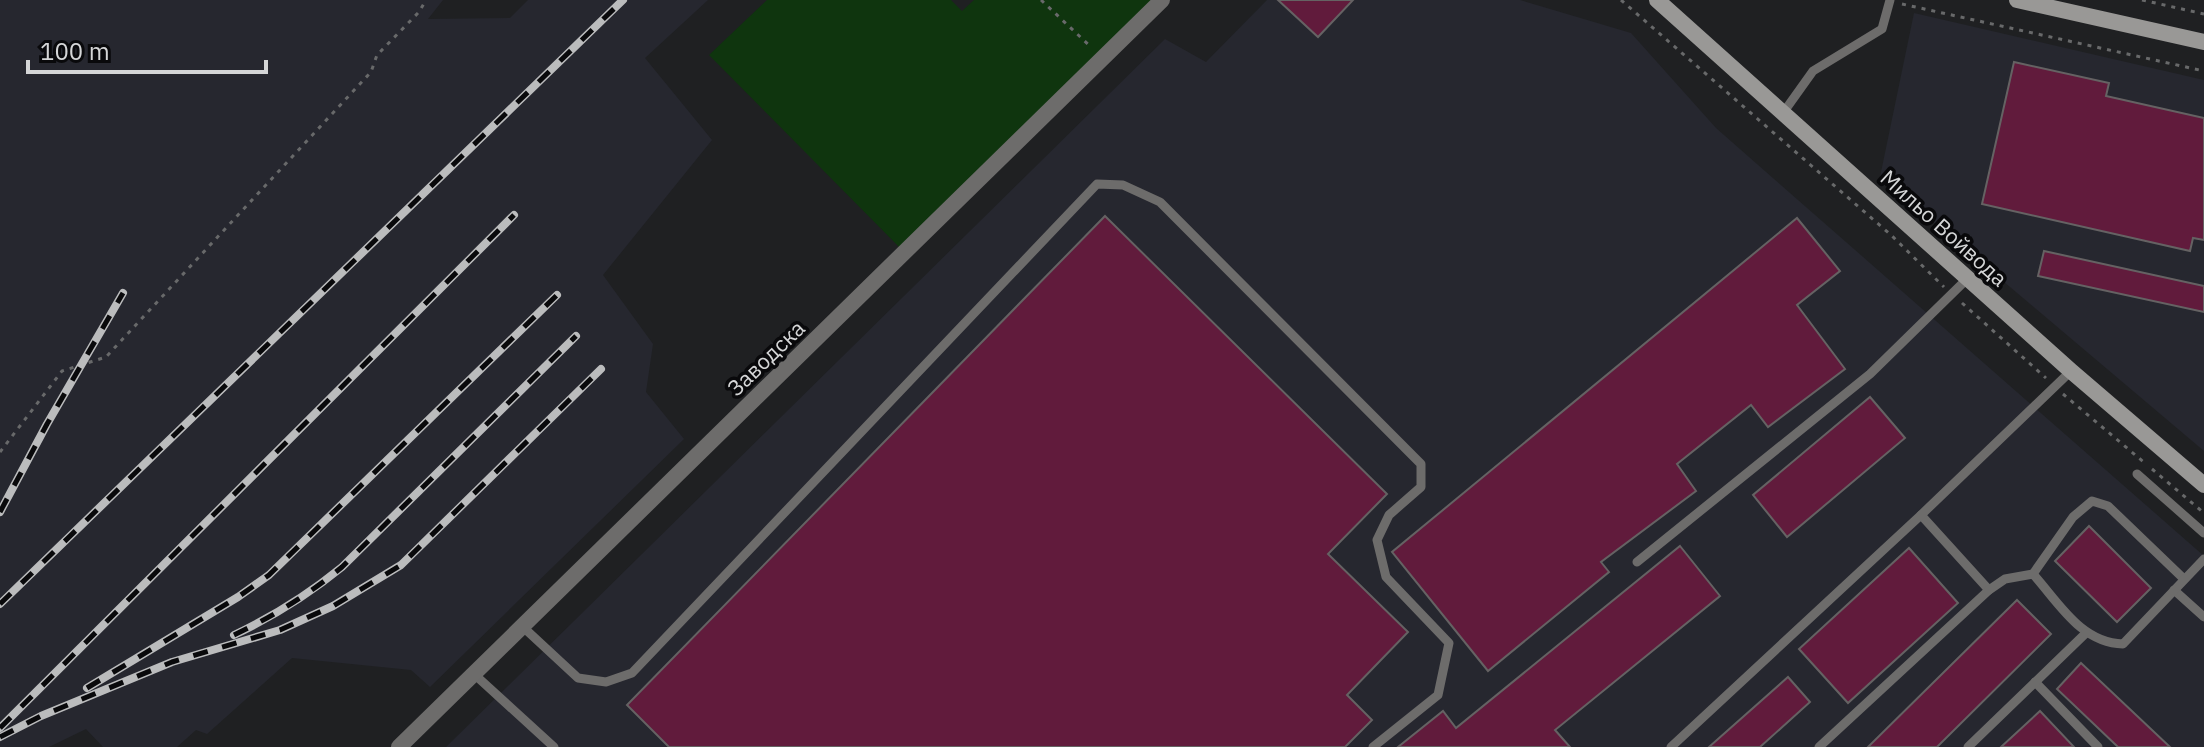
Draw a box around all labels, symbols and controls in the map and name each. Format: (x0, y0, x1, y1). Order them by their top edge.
scale bar (28, 24, 266, 74)
text: 100 m (40, 35, 110, 67)
street label: Мильо Войвода (1875, 163, 2014, 293)
street label: Заводска (721, 313, 811, 402)

